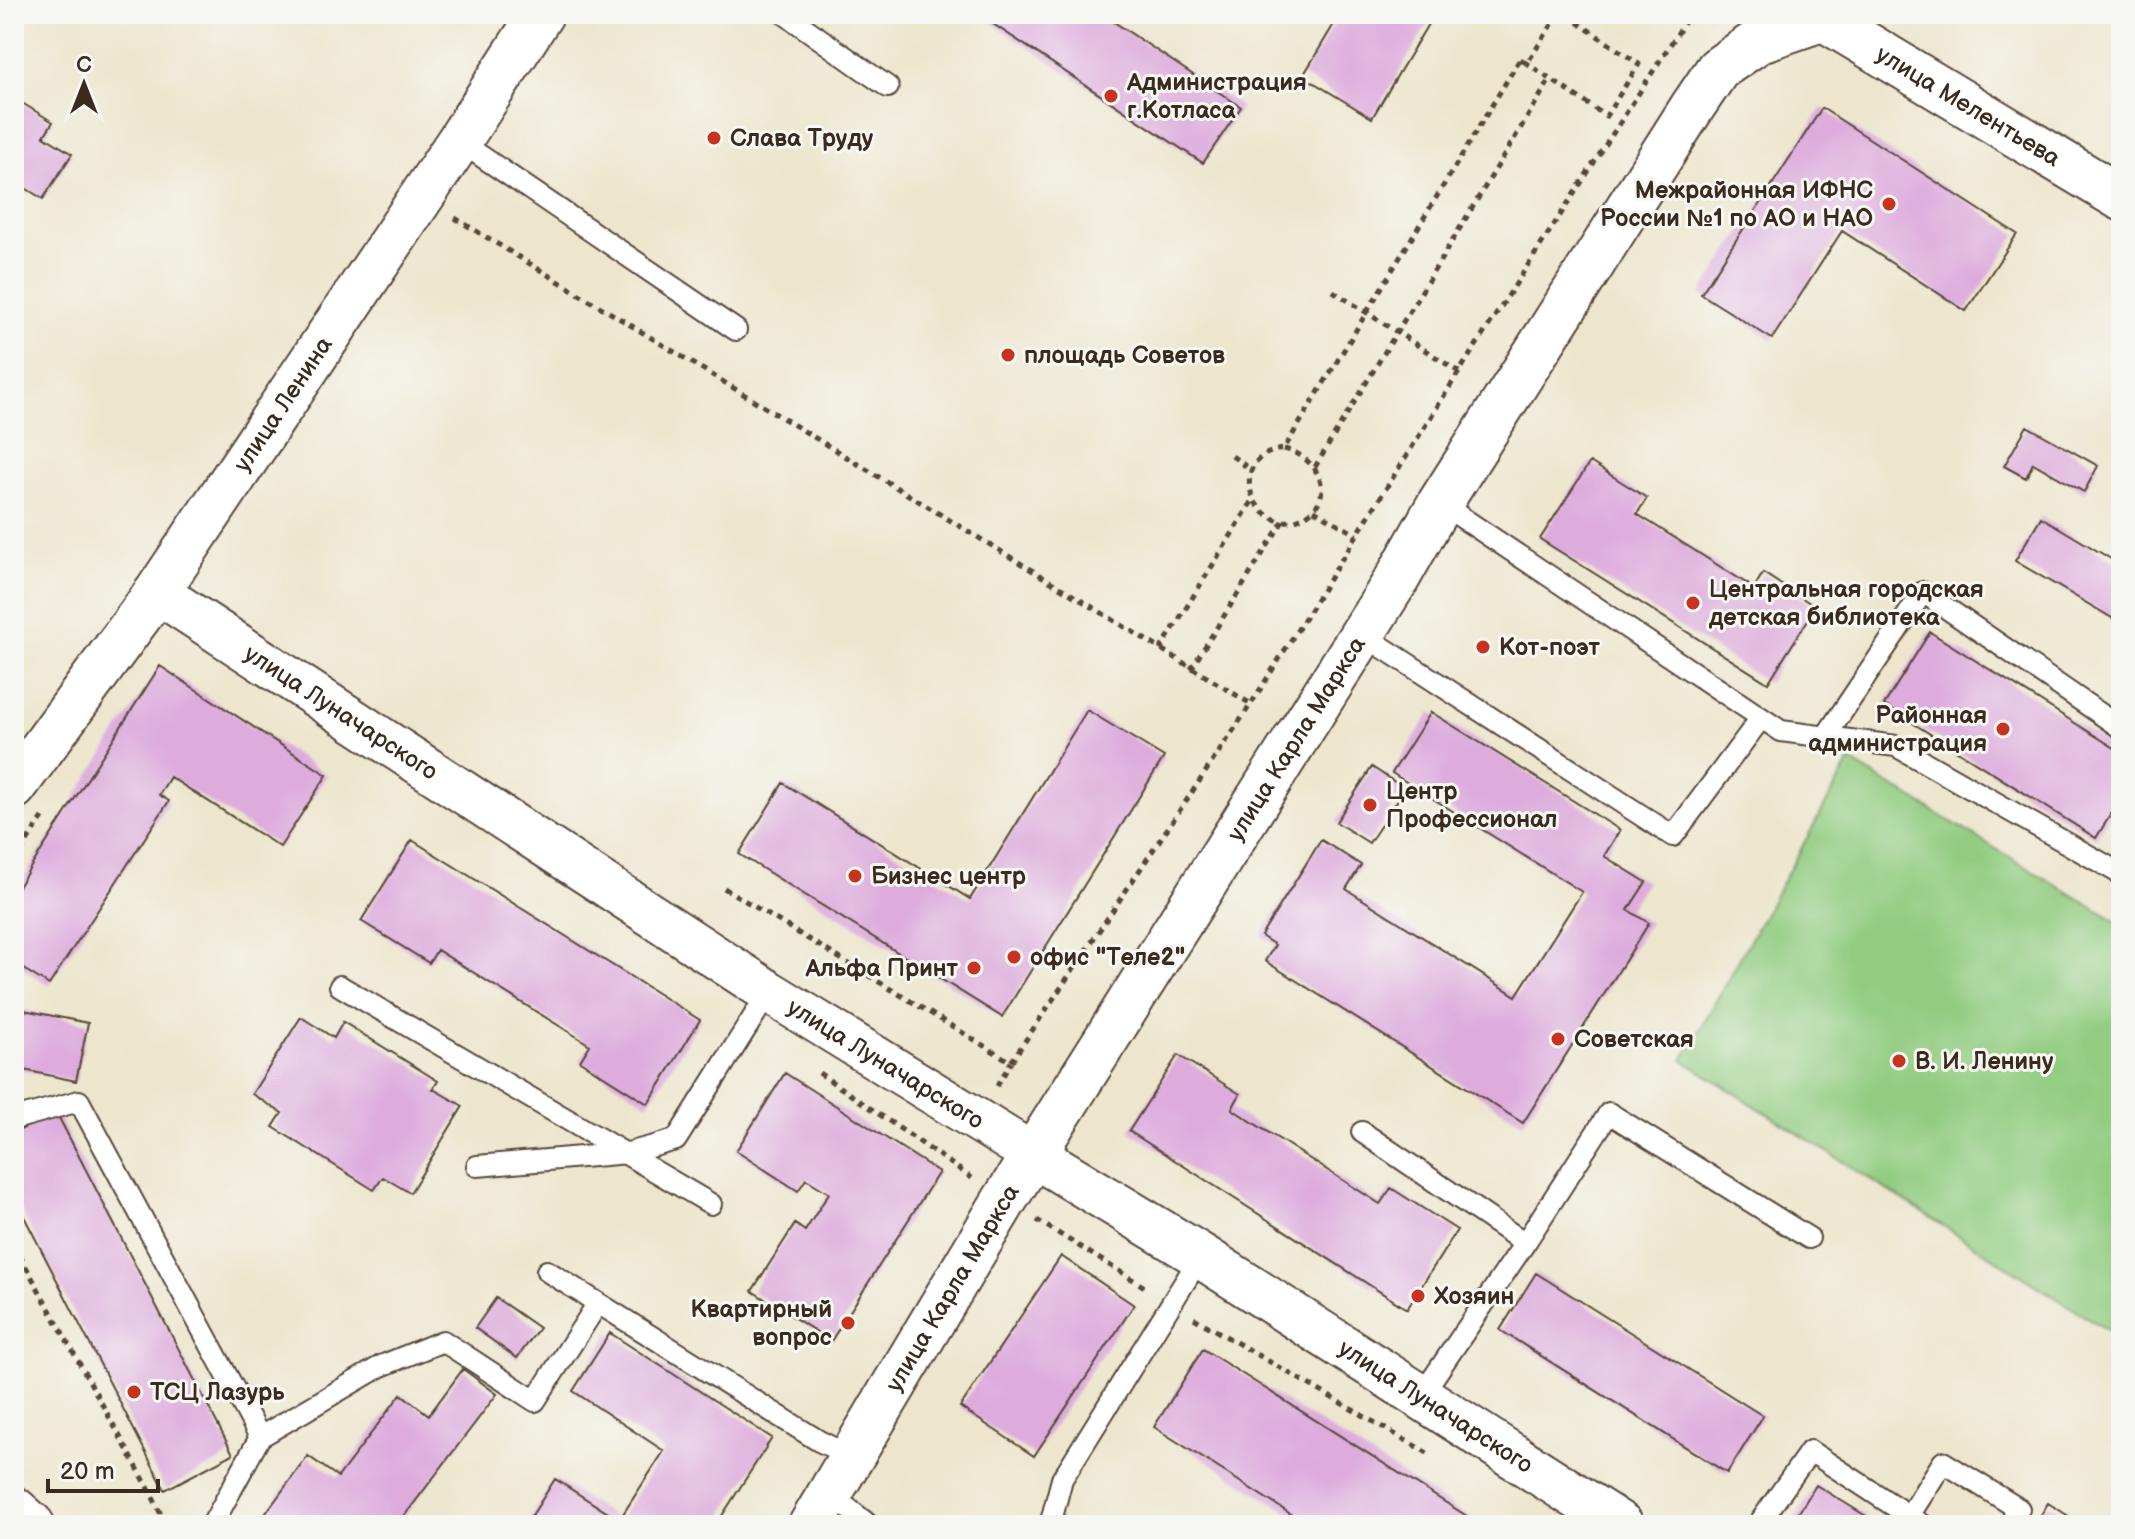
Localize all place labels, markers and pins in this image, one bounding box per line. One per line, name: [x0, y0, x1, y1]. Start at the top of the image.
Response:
place label: Администрация г.Котласа: [1126, 68, 1307, 125]
marker: Администрация г.Котласа: [1102, 87, 1120, 105]
place label: Слава Труду: [730, 124, 874, 153]
marker: Слава Труду: [705, 129, 723, 147]
place label: Межрайонная ИФНС России №1 по АО и НАО: [1600, 176, 1873, 233]
marker: Межрайонная ИФНС России №1 по АО и НАО: [1880, 195, 1898, 213]
place label: площадь Советов: [1024, 341, 1225, 370]
marker: площадь Советов: [999, 346, 1017, 364]
place label: Центральная городская детская библиотека: [1708, 575, 1984, 632]
marker: Центральная городская детская библиотека: [1684, 594, 1702, 612]
place label: Кот-поэт: [1499, 633, 1600, 662]
marker: Кот-поэт: [1474, 638, 1492, 656]
place label: Районная администрация: [1808, 701, 1987, 758]
marker: Районная администрация: [1994, 720, 2012, 738]
place label: Центр Профессионал: [1386, 777, 1557, 834]
marker: Центр Профессионал: [1361, 796, 1379, 814]
place label: Бизнес центр: [871, 862, 1026, 891]
marker: Бизнес центр: [846, 867, 864, 885]
place label: офис "Теле2": [1030, 943, 1185, 972]
marker: офис "Теле2": [1005, 948, 1023, 966]
place label: Альфа Принт: [804, 954, 959, 983]
marker: Альфа Принт: [965, 959, 983, 977]
place label: Советская: [1574, 1025, 1694, 1054]
marker: Советская: [1549, 1030, 1567, 1048]
place label: В. И. Ленину: [1915, 1047, 2054, 1076]
marker: В. И. Ленину: [1890, 1052, 1908, 1070]
place label: Хозяин: [1433, 1282, 1514, 1311]
marker: Хозяин: [1409, 1287, 1427, 1305]
place label: Квартирный вопрос: [690, 1295, 832, 1352]
marker: Квартирный вопрос: [839, 1314, 857, 1332]
place label: ТСЦ Лазурь: [150, 1378, 285, 1407]
marker: ТСЦ Лазурь: [125, 1383, 143, 1401]

